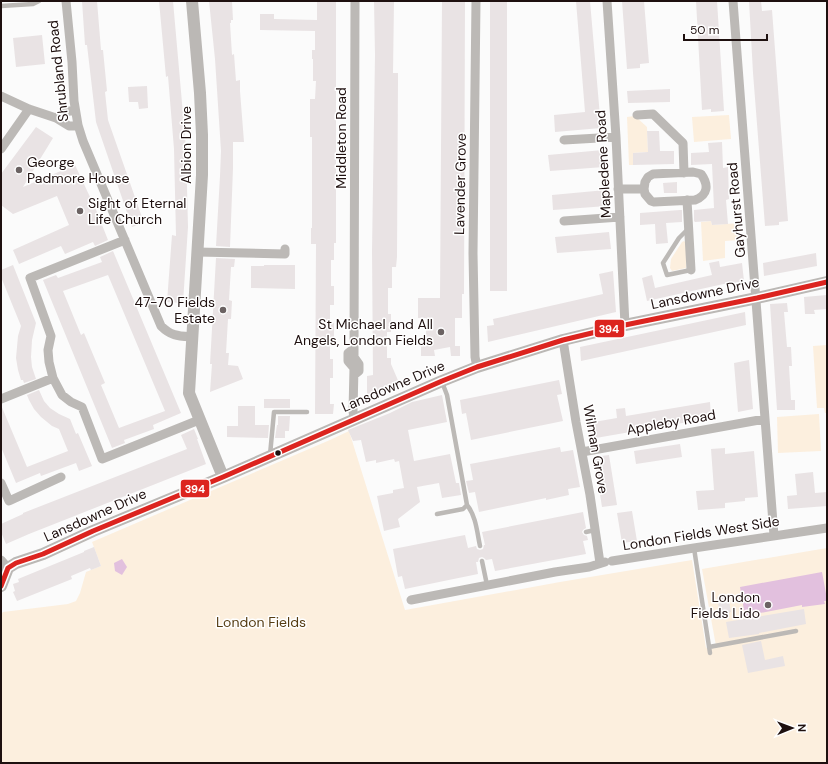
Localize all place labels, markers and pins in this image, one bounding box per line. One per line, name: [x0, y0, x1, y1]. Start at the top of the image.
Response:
place label: George Padmore House: [27, 153, 129, 187]
marker: George Padmore House: [14, 165, 24, 175]
place label: Sight of Eternal Life Church: [88, 194, 186, 228]
marker: Sight of Eternal Life Church: [75, 206, 85, 216]
place label: 47-70 Fields Estate: [134, 293, 215, 327]
marker: 47-70 Fields Estate: [218, 305, 228, 315]
place label: St Michael and All Angels, London Fields: [294, 315, 433, 349]
marker: St Michael and All Angels, London Fields: [436, 327, 446, 337]
unlabelled marker: [273, 448, 283, 458]
place label: London Fields Lido: [691, 588, 760, 622]
marker: London Fields Lido: [763, 600, 773, 610]

